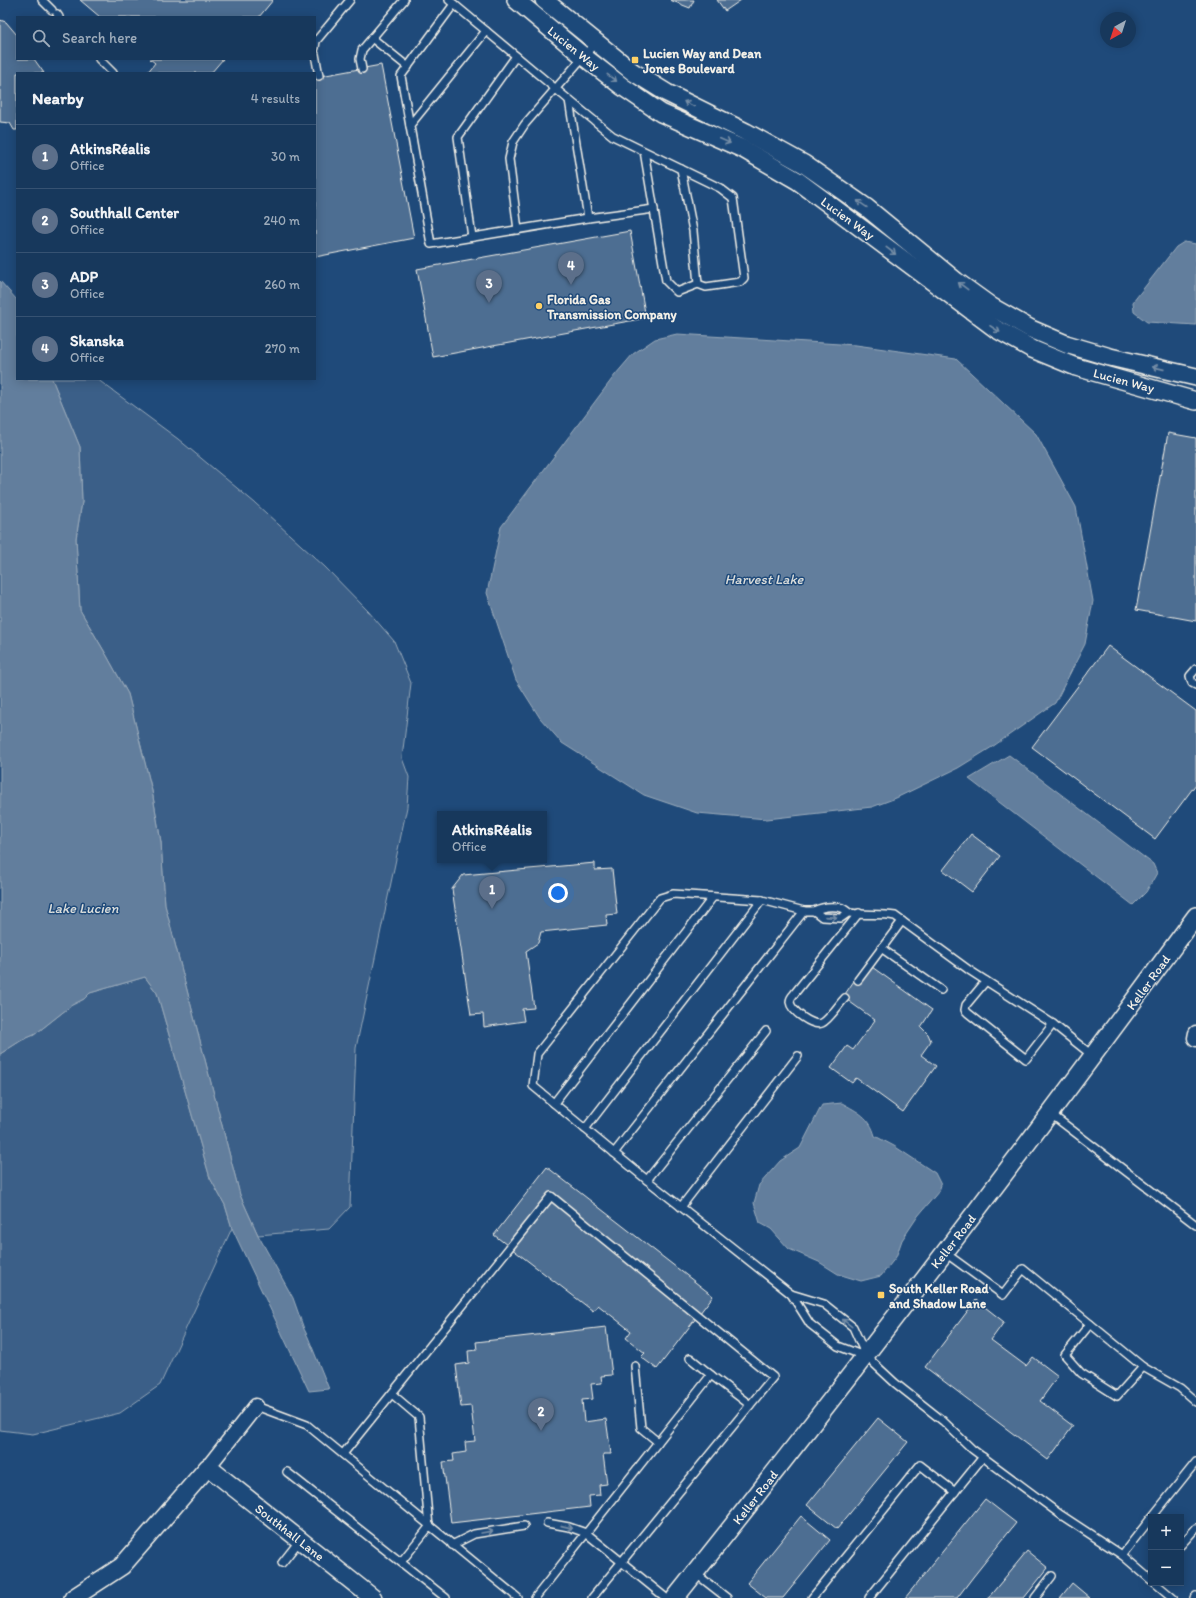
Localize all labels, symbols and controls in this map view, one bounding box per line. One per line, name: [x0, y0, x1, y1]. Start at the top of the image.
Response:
north arrow: [1100, 12, 1136, 48]
search box: [16, 16, 316, 60]
street label: Lucien Way: [545, 23, 603, 74]
icon: search: [30, 27, 52, 49]
text: Search here: [62, 29, 137, 47]
place label: Lucien Way and Dean Jones Boulevard: [642, 46, 762, 76]
marker: Lucien Way and Dean Jones Boulevard: [630, 55, 640, 65]
one-way arrow: [606, 74, 617, 82]
text: Nearby: [32, 88, 84, 108]
text: 4 results: [251, 91, 300, 106]
one-way arrow: [683, 100, 695, 107]
one-way arrow: [718, 138, 730, 145]
text: AtkinsRéalis: [70, 140, 150, 158]
text: 1: [42, 149, 48, 164]
text: 30 m: [271, 149, 300, 164]
text: Office: [70, 158, 105, 173]
street label: Lucien Way: [818, 194, 878, 243]
one-way arrow: [856, 200, 867, 208]
text: Southhall Center: [70, 204, 179, 222]
text: 2: [42, 213, 48, 228]
text: 240 m: [263, 213, 300, 228]
text: Office: [70, 222, 105, 237]
one-way arrow: [886, 246, 897, 255]
pin: 4: [558, 252, 584, 285]
text: ADP: [70, 268, 98, 286]
pin: 3: [476, 270, 502, 303]
text: 3: [41, 277, 49, 292]
text: 260 m: [264, 277, 300, 292]
one-way arrow: [958, 281, 969, 290]
text: Office: [70, 286, 105, 301]
place label: Florida Gas Transmission Company: [546, 292, 678, 323]
marker: Florida Gas Transmission Company: [534, 301, 544, 311]
one-way arrow: [989, 325, 1001, 333]
text: Skanska: [70, 332, 124, 350]
text: 4: [41, 341, 49, 356]
text: 270 m: [265, 341, 300, 356]
text: Office: [70, 350, 105, 365]
one-way arrow: [1152, 364, 1165, 371]
street label: Lucien Way: [1092, 365, 1156, 396]
water label: Harvest Lake: [725, 571, 805, 588]
popup: [437, 811, 547, 863]
text: AtkinsRéalis: [452, 821, 532, 839]
text: Office: [452, 839, 486, 854]
pin: 1: [479, 876, 505, 909]
your location: [548, 883, 568, 903]
water label: Lake Lucien: [48, 900, 119, 917]
one-way arrow: [824, 914, 837, 921]
street label: Keller Road: [1123, 952, 1173, 1013]
street label: Keller Road: [928, 1211, 979, 1271]
place label: South Keller Road and Shadow Lane: [889, 1281, 990, 1311]
marker: South Keller Road and Shadow Lane: [876, 1290, 886, 1300]
one-way arrow: [842, 1319, 853, 1327]
pin: 2: [528, 1398, 554, 1431]
street label: Keller Road: [730, 1467, 781, 1527]
street label: Southhall Lane: [252, 1501, 327, 1564]
map controls: [1148, 1514, 1184, 1586]
button: +: [1148, 1514, 1184, 1550]
one-way arrow: [560, 1523, 573, 1531]
one-way arrow: [480, 1528, 493, 1536]
button: −: [1148, 1550, 1184, 1586]

